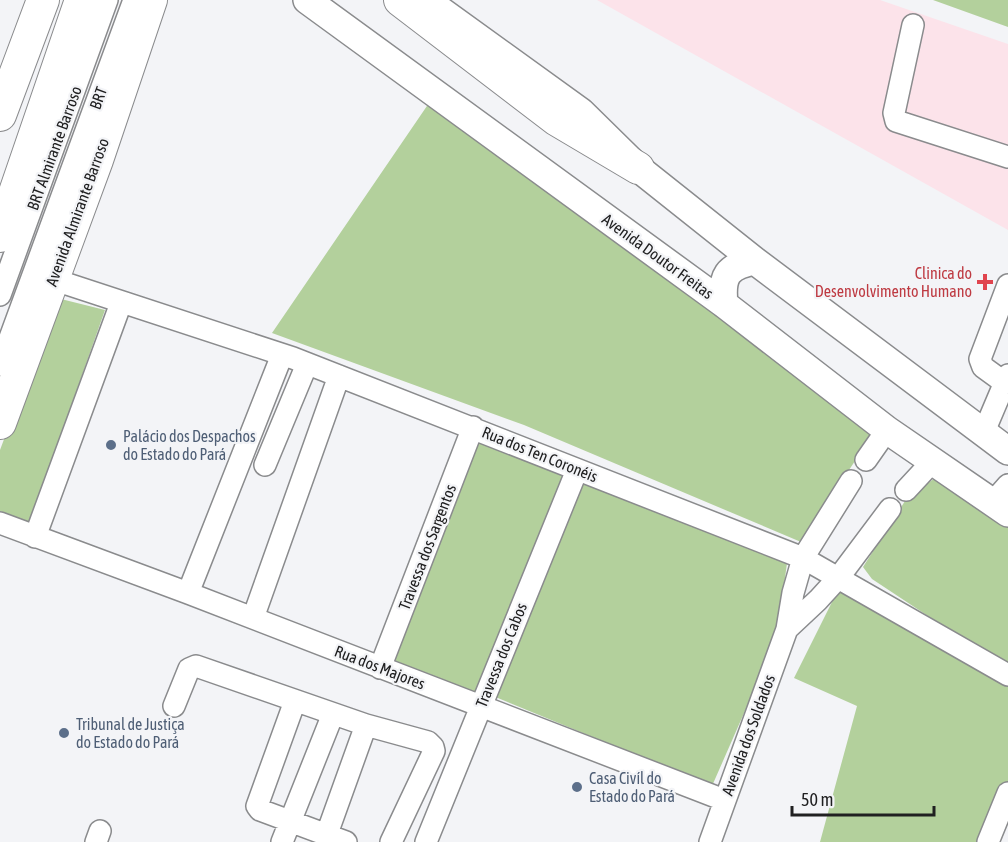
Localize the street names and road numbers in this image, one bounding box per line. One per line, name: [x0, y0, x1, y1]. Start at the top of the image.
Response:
street label: BRT Almirante Barroso: [23, 83, 85, 213]
street label: BRT: [86, 84, 110, 112]
street label: Avenida Almirante Barroso: [42, 136, 112, 288]
street label: Avenida Doutor Freitas: [599, 210, 717, 303]
street label: Rua dos Ten Coronéis: [480, 423, 601, 485]
street label: Travessa dos Sargentos: [395, 481, 460, 613]
street label: Travessa dos Cabos: [472, 600, 530, 710]
street label: Rua dos Majores: [332, 642, 428, 694]
street label: Avenida dos Soldados: [718, 672, 778, 798]

